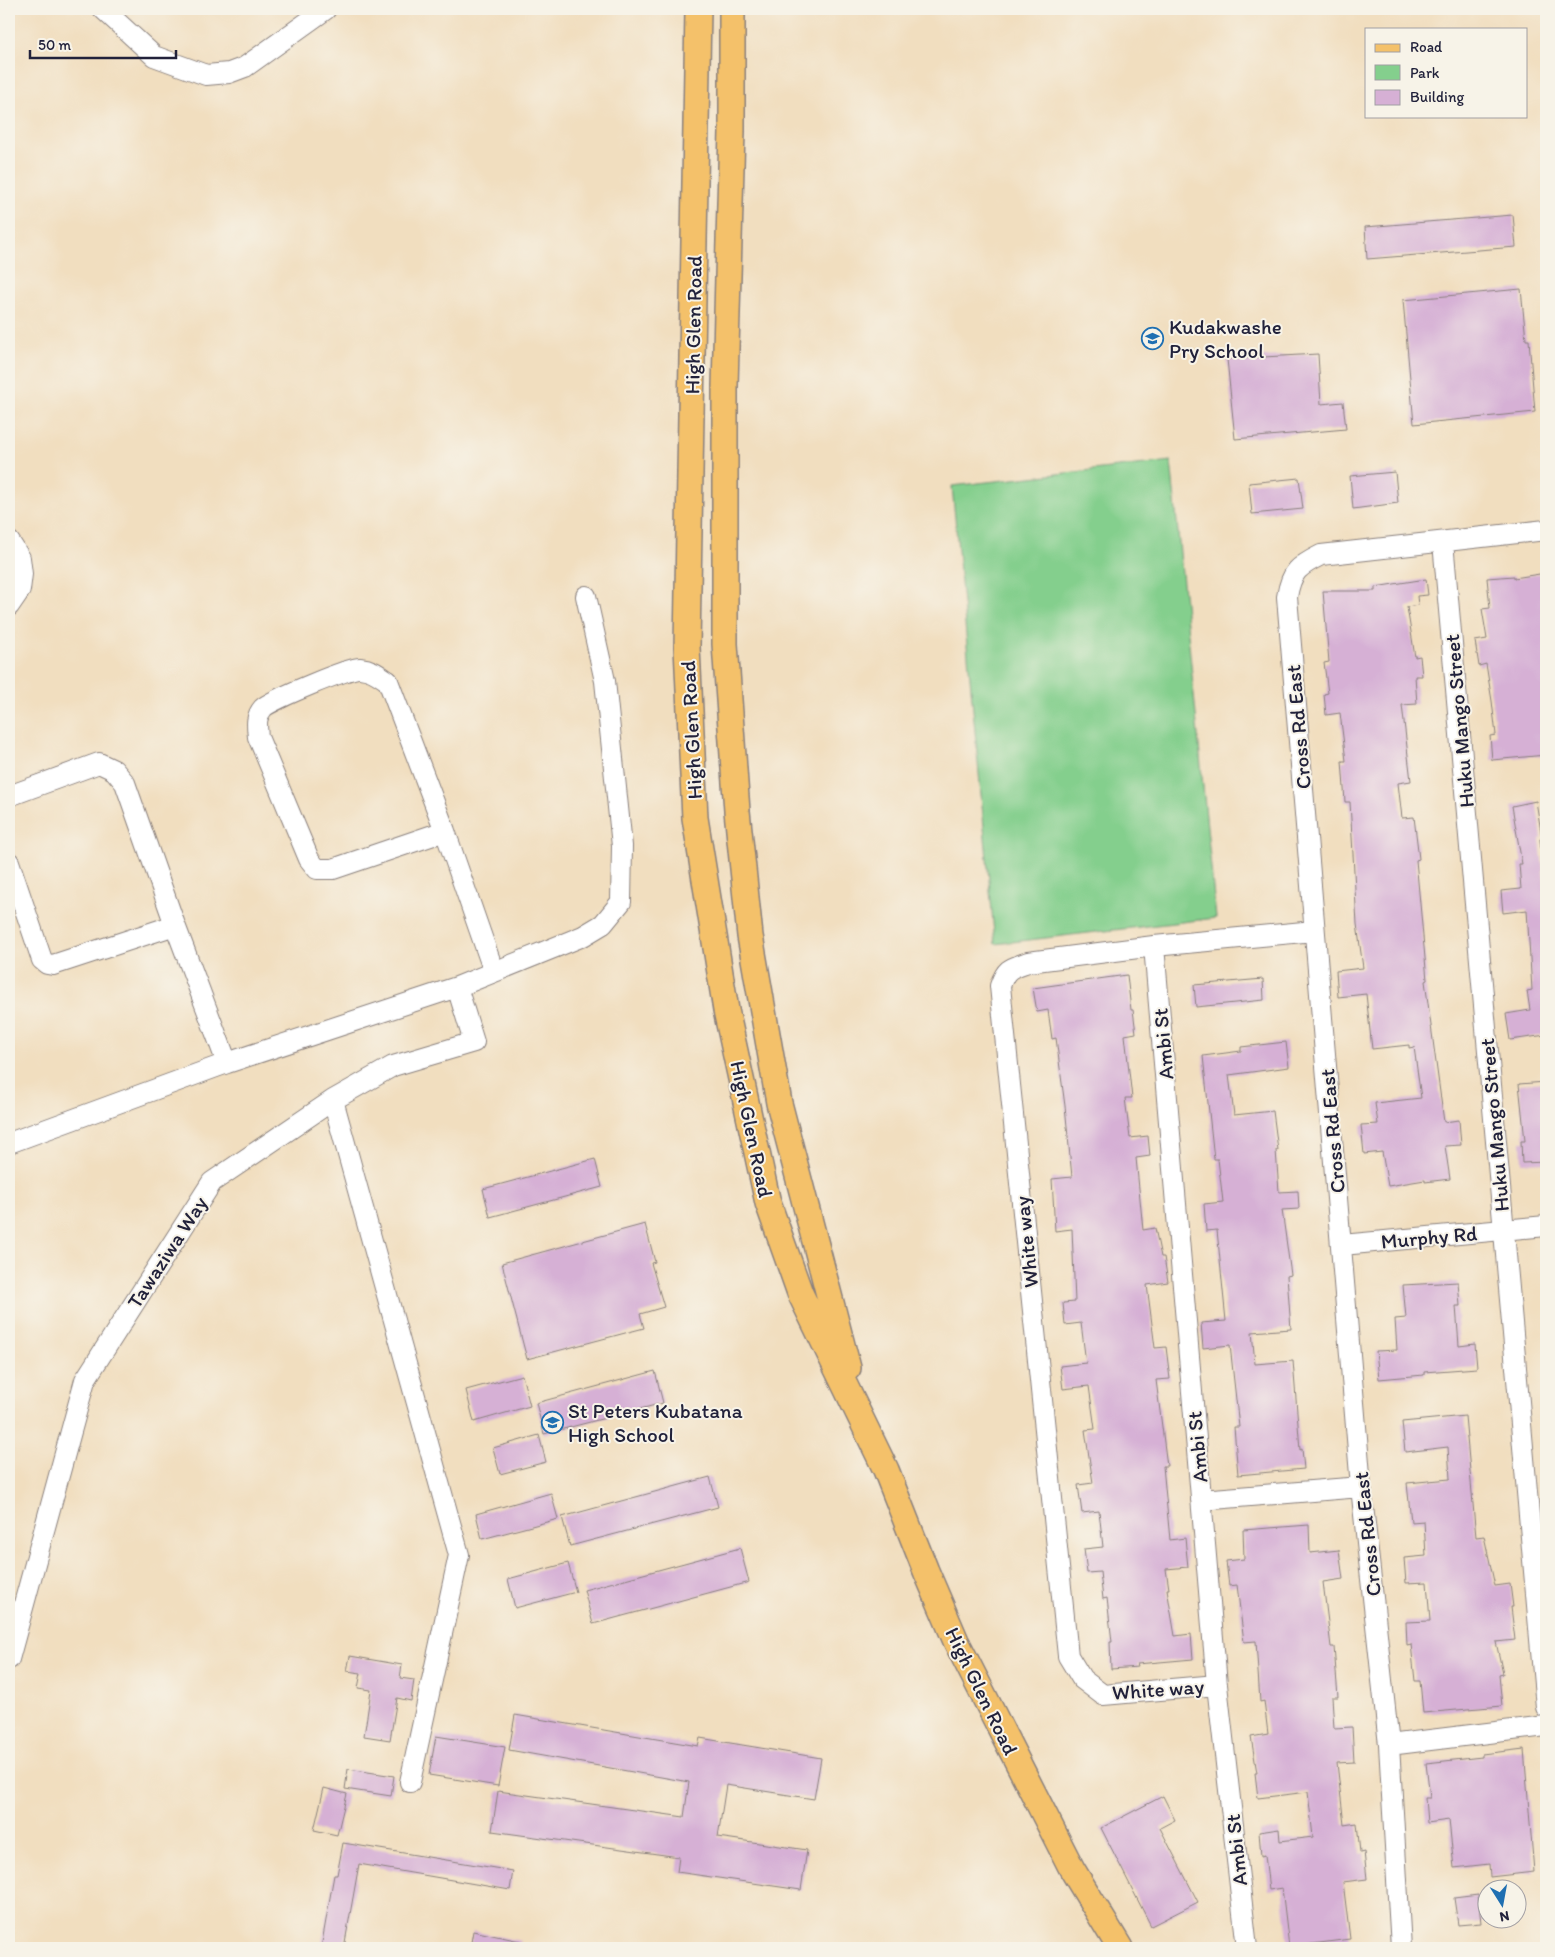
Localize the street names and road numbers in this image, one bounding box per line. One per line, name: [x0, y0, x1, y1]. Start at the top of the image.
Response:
street label: High Glen Road: [679, 255, 707, 395]
street label: Huku Mango Street: [1439, 633, 1479, 809]
street label: High Glen Road: [675, 660, 707, 800]
street label: Cross Rd East: [1280, 664, 1316, 790]
street label: Ambi St: [1147, 1007, 1179, 1081]
street label: Huku Mango Street: [1474, 1037, 1514, 1213]
street label: High Glen Road: [725, 1058, 779, 1200]
street label: Cross Rd East: [1314, 1068, 1350, 1194]
street label: Tawaziwa Way: [122, 1191, 212, 1313]
street label: White way: [1009, 1195, 1043, 1289]
street label: Murphy Rd: [1380, 1220, 1478, 1254]
street label: Ambi St: [1181, 1410, 1213, 1484]
street label: Cross Rd East: [1348, 1470, 1386, 1597]
street label: High Glen Road: [940, 1623, 1024, 1759]
street label: White way: [1111, 1673, 1205, 1705]
street label: Ambi St: [1220, 1813, 1252, 1887]

